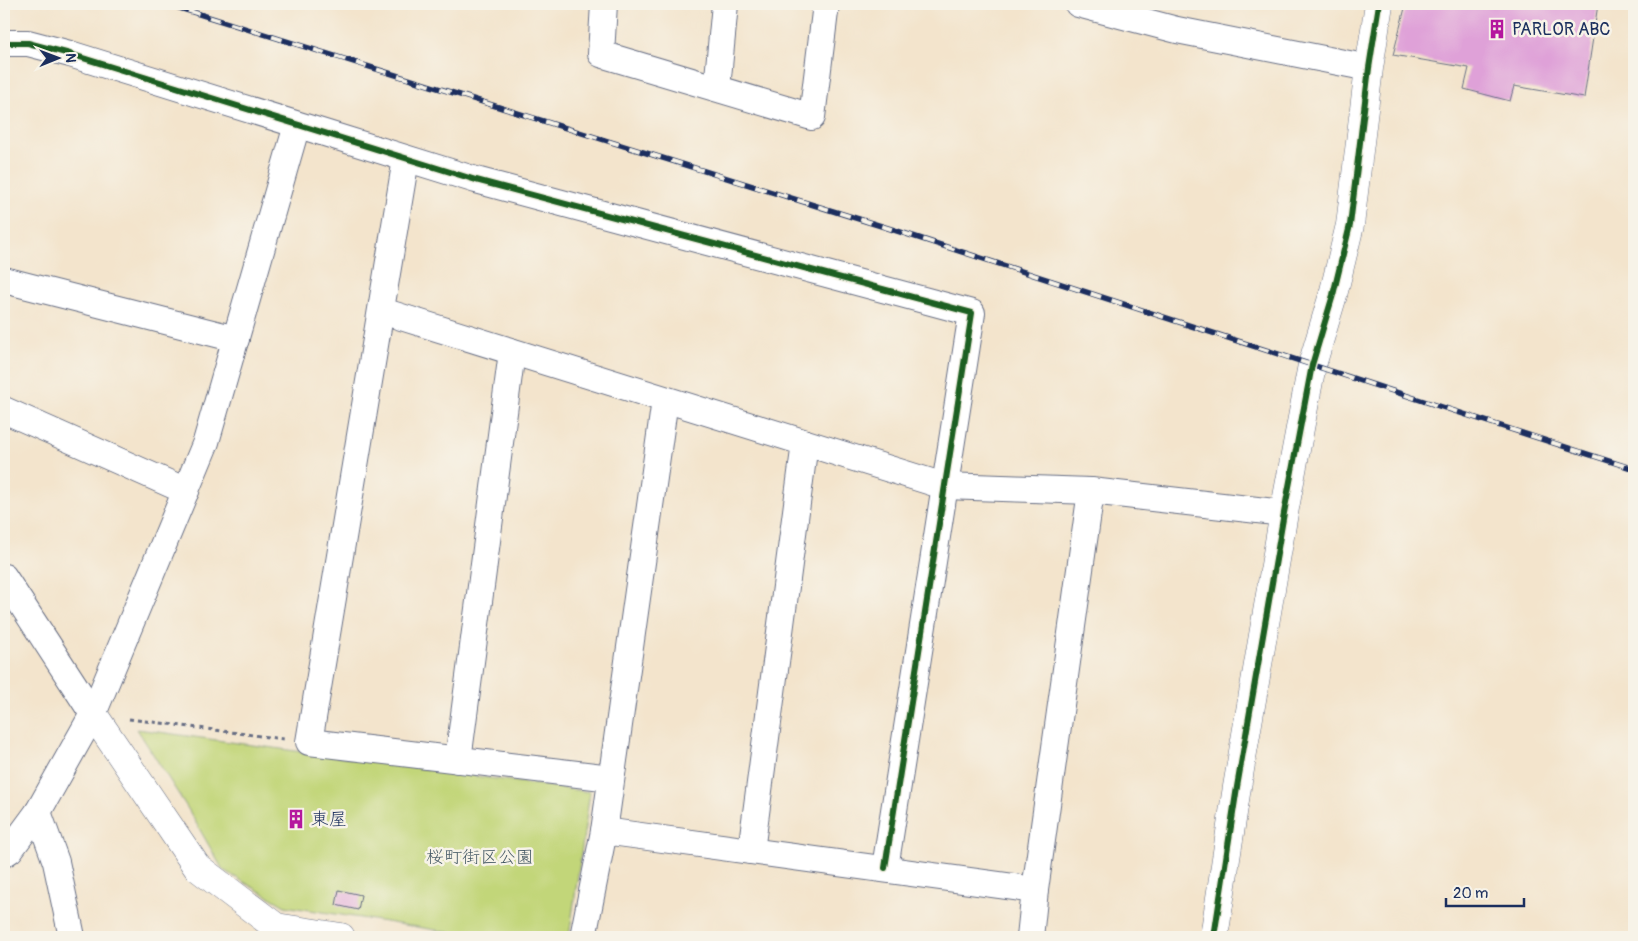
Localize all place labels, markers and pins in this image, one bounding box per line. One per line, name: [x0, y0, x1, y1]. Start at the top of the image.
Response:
building icon: PARLOR ABC: [1486, 18, 1508, 40]
place label: PARLOR ABC: [1512, 18, 1610, 41]
building icon: 東屋: [285, 808, 307, 830]
place label: 東屋: [311, 808, 347, 831]

